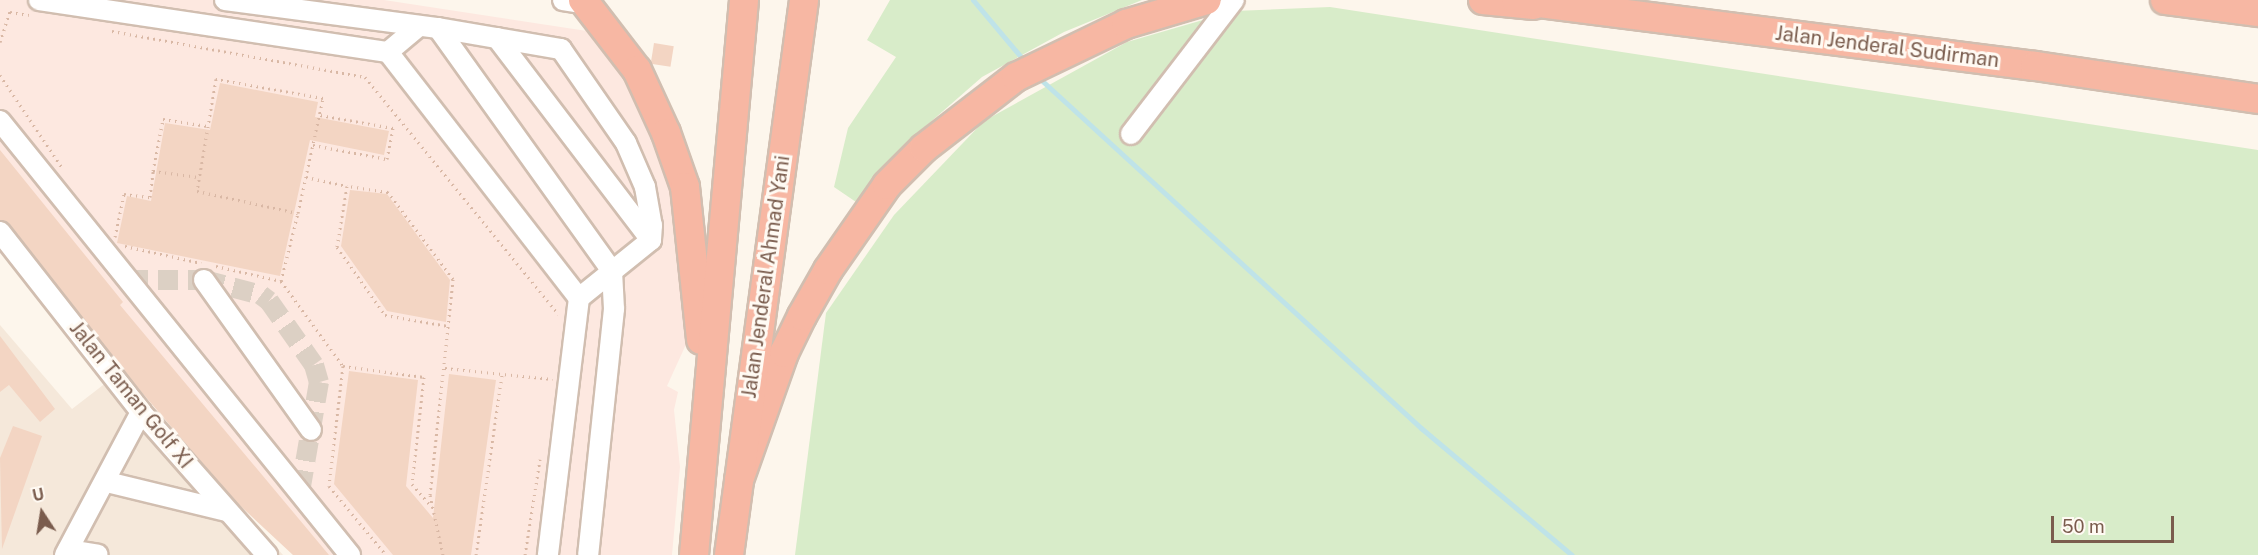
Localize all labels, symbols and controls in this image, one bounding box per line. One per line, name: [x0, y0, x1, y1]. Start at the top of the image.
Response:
street label: Jalan Jenderal Sudirman: [1774, 21, 2000, 73]
street label: Jalan Jenderal Ahmad Yani: [737, 154, 795, 400]
street label: Jalan Taman Golf XI: [64, 317, 198, 473]
north arrow: [12, 483, 72, 543]
text: U: [31, 484, 46, 505]
scale bar: [2054, 504, 2177, 542]
text: 50 m: [2062, 516, 2105, 537]

